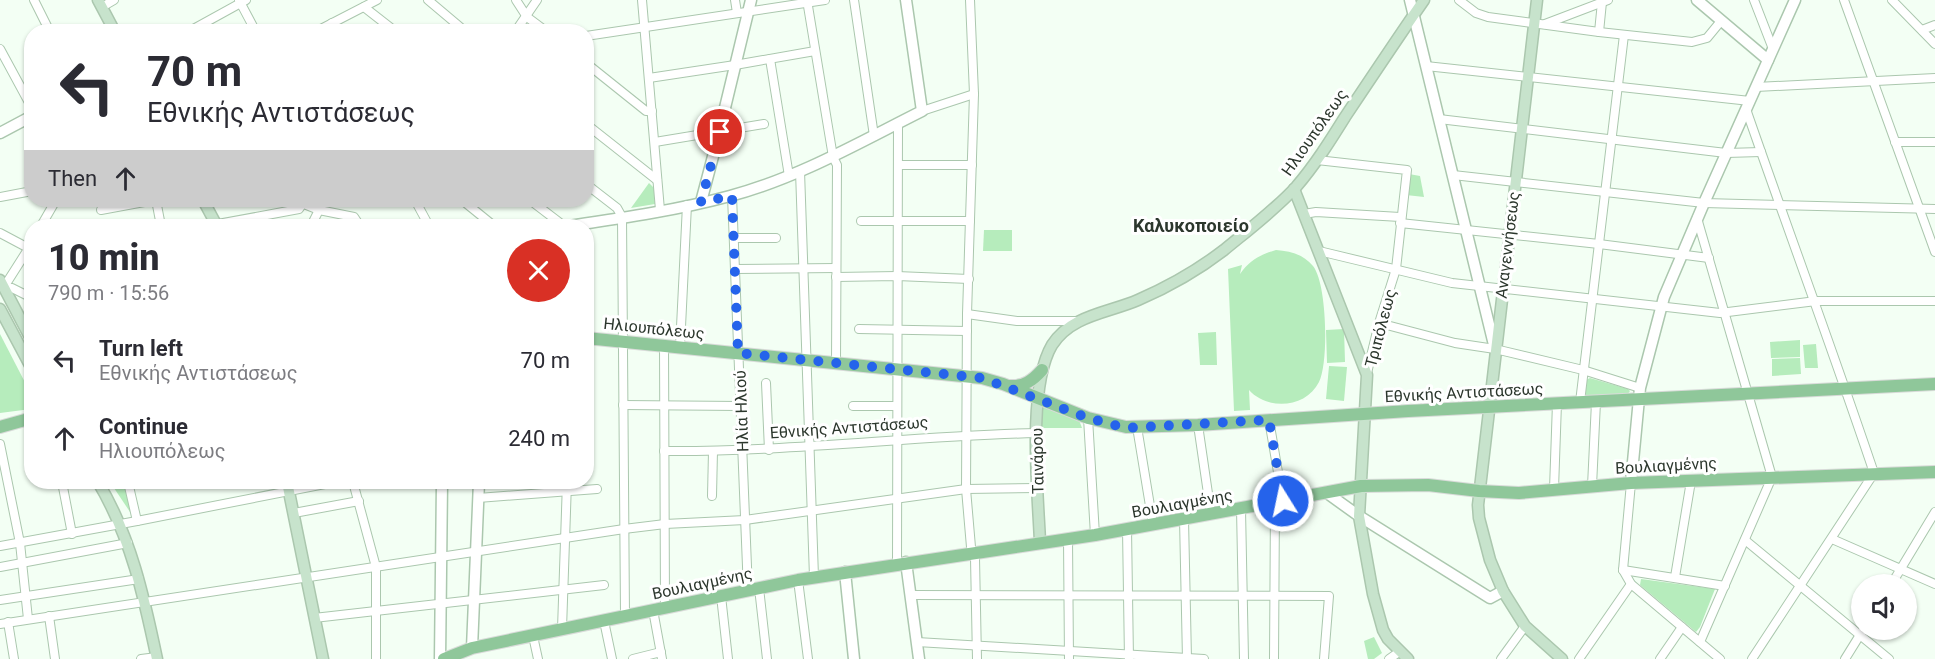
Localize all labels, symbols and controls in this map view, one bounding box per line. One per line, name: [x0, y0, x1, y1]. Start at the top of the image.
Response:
text: 70 m: [147, 47, 242, 96]
icon: left: [48, 48, 126, 126]
street label: Ηλιουπόλεως: [1278, 85, 1351, 179]
text: Εθνικής Αντιστάσεως: [147, 97, 415, 129]
pin: [694, 106, 745, 157]
icon: arrive: [703, 115, 736, 148]
icon: ahead: [109, 162, 142, 195]
text: Then: [48, 166, 97, 191]
street label: Αναγεννήσεως: [1492, 191, 1523, 300]
district label: Καλυκοποιείο: [1133, 215, 1249, 236]
text: 10 min: [48, 237, 160, 279]
button: close: [507, 239, 570, 302]
text: 790 m · 15:56: [48, 281, 169, 305]
street label: Τριπόλεως: [1361, 287, 1400, 369]
street label: Ηλιουπόλεως: [603, 314, 705, 343]
text: Turn left: [99, 336, 183, 361]
icon: left: [48, 344, 81, 377]
text: 70 m: [521, 348, 570, 373]
text: Εθνικής Αντιστάσεως: [99, 361, 298, 385]
street label: Ηλία Ηλιού: [731, 370, 752, 452]
street label: Εθνικής Αντιστάσεως: [1384, 379, 1544, 406]
street label: Εθνικής Αντιστάσεως: [769, 412, 929, 443]
text: Continue: [99, 414, 188, 439]
icon: ahead: [48, 422, 81, 455]
text: 240 m: [508, 426, 570, 451]
street label: Ταινάρου: [1027, 428, 1048, 494]
text: Ηλιουπόλεως: [99, 439, 226, 463]
street label: Βουλιαγμένης: [1615, 453, 1717, 478]
position arrow: [1251, 469, 1315, 533]
street label: Βουλιαγμένης: [1130, 485, 1234, 522]
street label: Βουλιαγμένης: [650, 564, 754, 603]
map controls: [1851, 574, 1917, 640]
button: sound: [1851, 574, 1917, 640]

